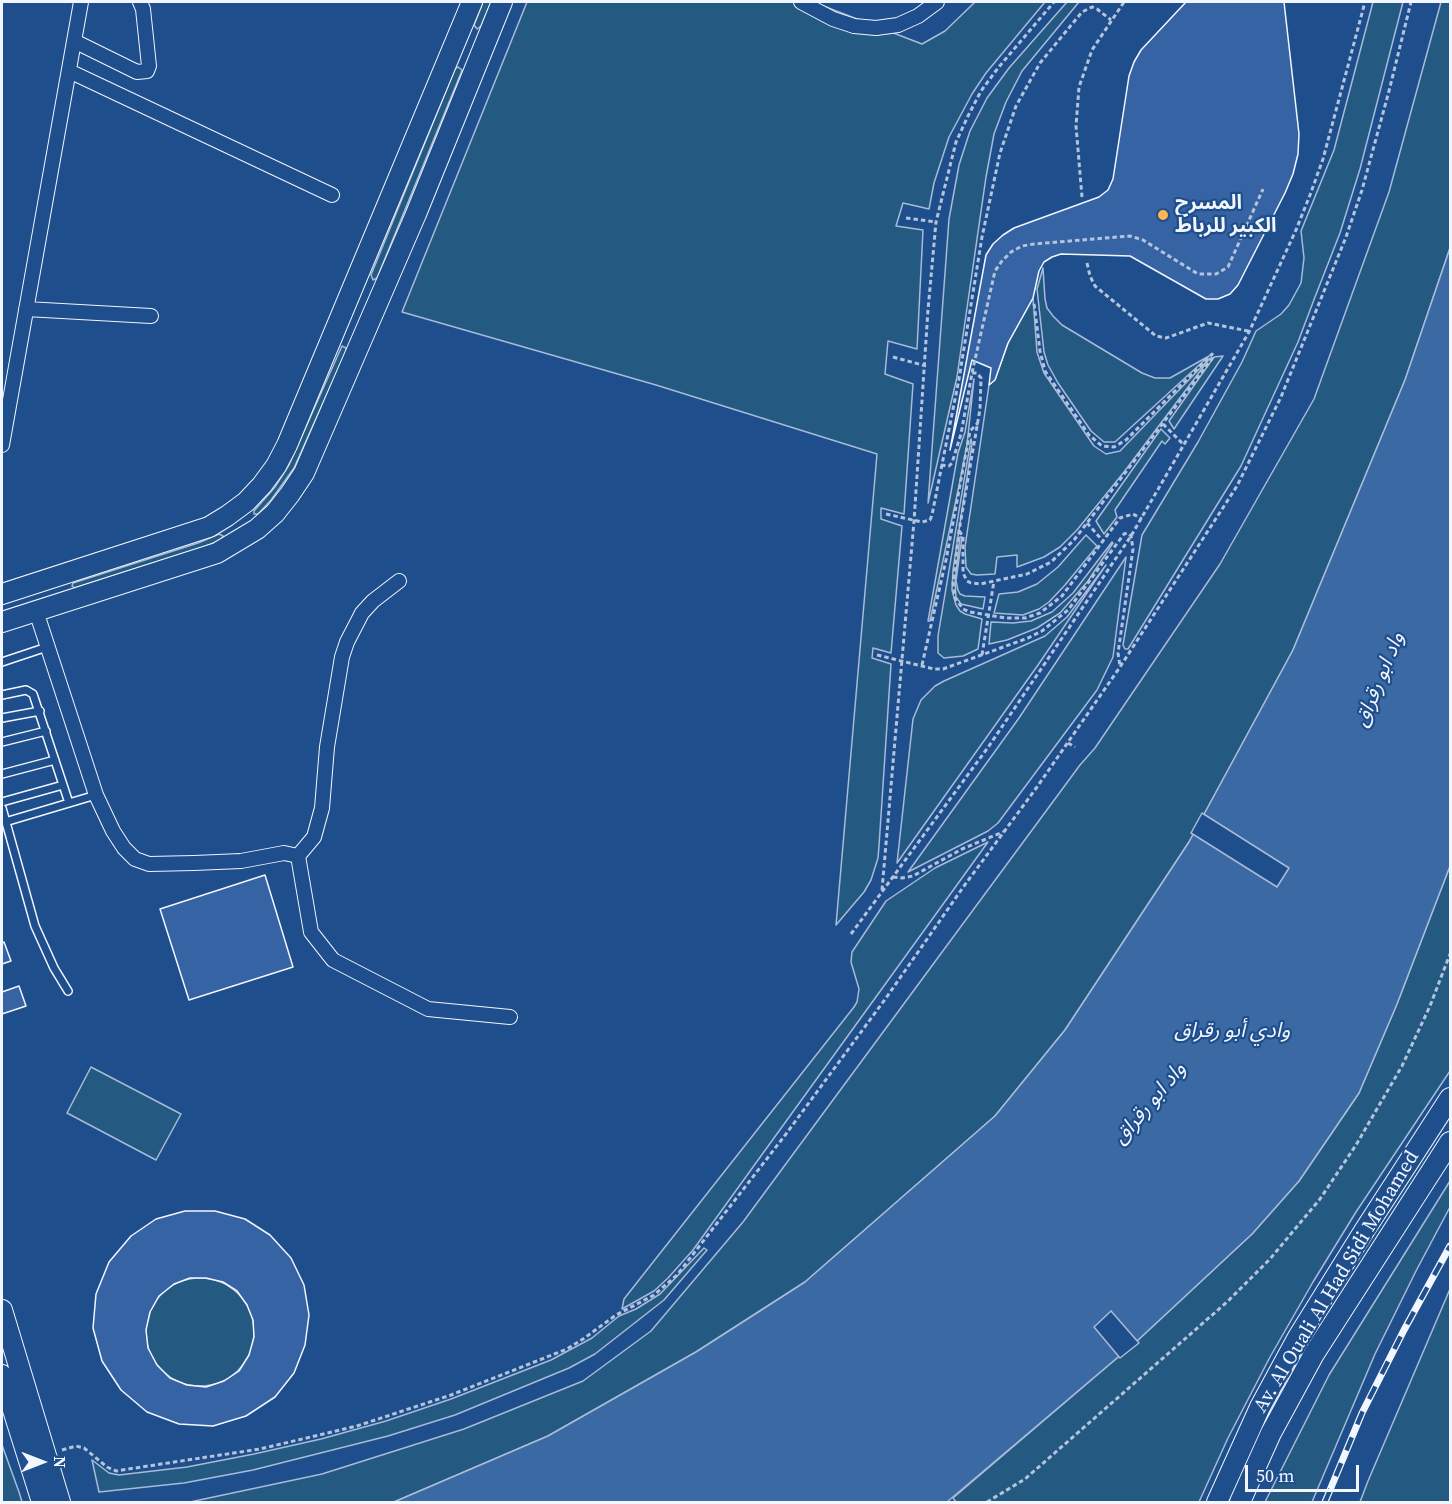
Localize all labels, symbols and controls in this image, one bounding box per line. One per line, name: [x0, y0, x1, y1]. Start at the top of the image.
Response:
place label: المسرح الكبير للرباط: [1175, 192, 1276, 239]
marker: المسرح الكبير للرباط: [1156, 208, 1170, 222]
water label: واد ابو رقراق: [1350, 629, 1410, 731]
water label: وادي أبو رقراق: [1174, 1019, 1290, 1045]
water label: واد ابو رقراق: [1108, 1057, 1192, 1151]
street label: Av. Al Ouali Al Had Sidi Mohamed: [1249, 1147, 1425, 1417]
north arrow: [12, 1432, 72, 1492]
scale bar: [1248, 1453, 1362, 1491]
text: N: [49, 1456, 71, 1468]
text: 50 m: [1256, 1463, 1294, 1488]

